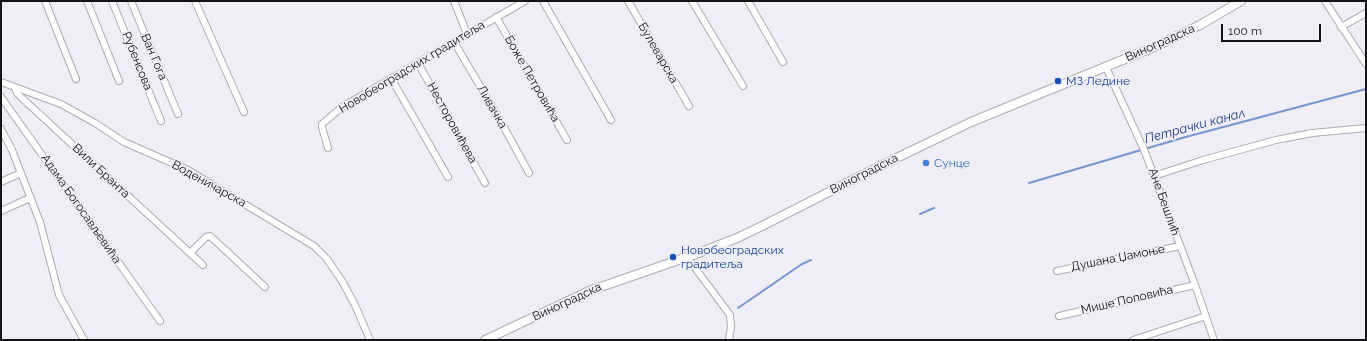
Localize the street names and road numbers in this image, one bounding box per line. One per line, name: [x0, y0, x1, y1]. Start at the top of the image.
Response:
street label: Новобеоградских градитеља: [336, 18, 488, 116]
street label: Булеварска: [635, 20, 681, 86]
street label: Виноградска: [1123, 21, 1197, 65]
street label: Рубенсова: [119, 30, 155, 92]
street label: Ван Гога: [138, 31, 170, 83]
street label: Боже Петровића: [501, 33, 563, 125]
street label: Несторовићева: [424, 80, 480, 166]
street label: Ливачка: [474, 83, 510, 131]
street label: Вили Бранта: [69, 141, 133, 201]
street label: Виноградска: [828, 151, 900, 197]
street label: Адама Богосављевића: [38, 152, 124, 266]
street label: Воденичарска: [169, 158, 249, 210]
street label: Ане Бешлић: [1145, 166, 1183, 238]
street label: Душана Џамоње: [1070, 242, 1166, 274]
street label: Виноградска: [530, 280, 604, 324]
street label: Мише Поповића: [1080, 282, 1174, 318]

